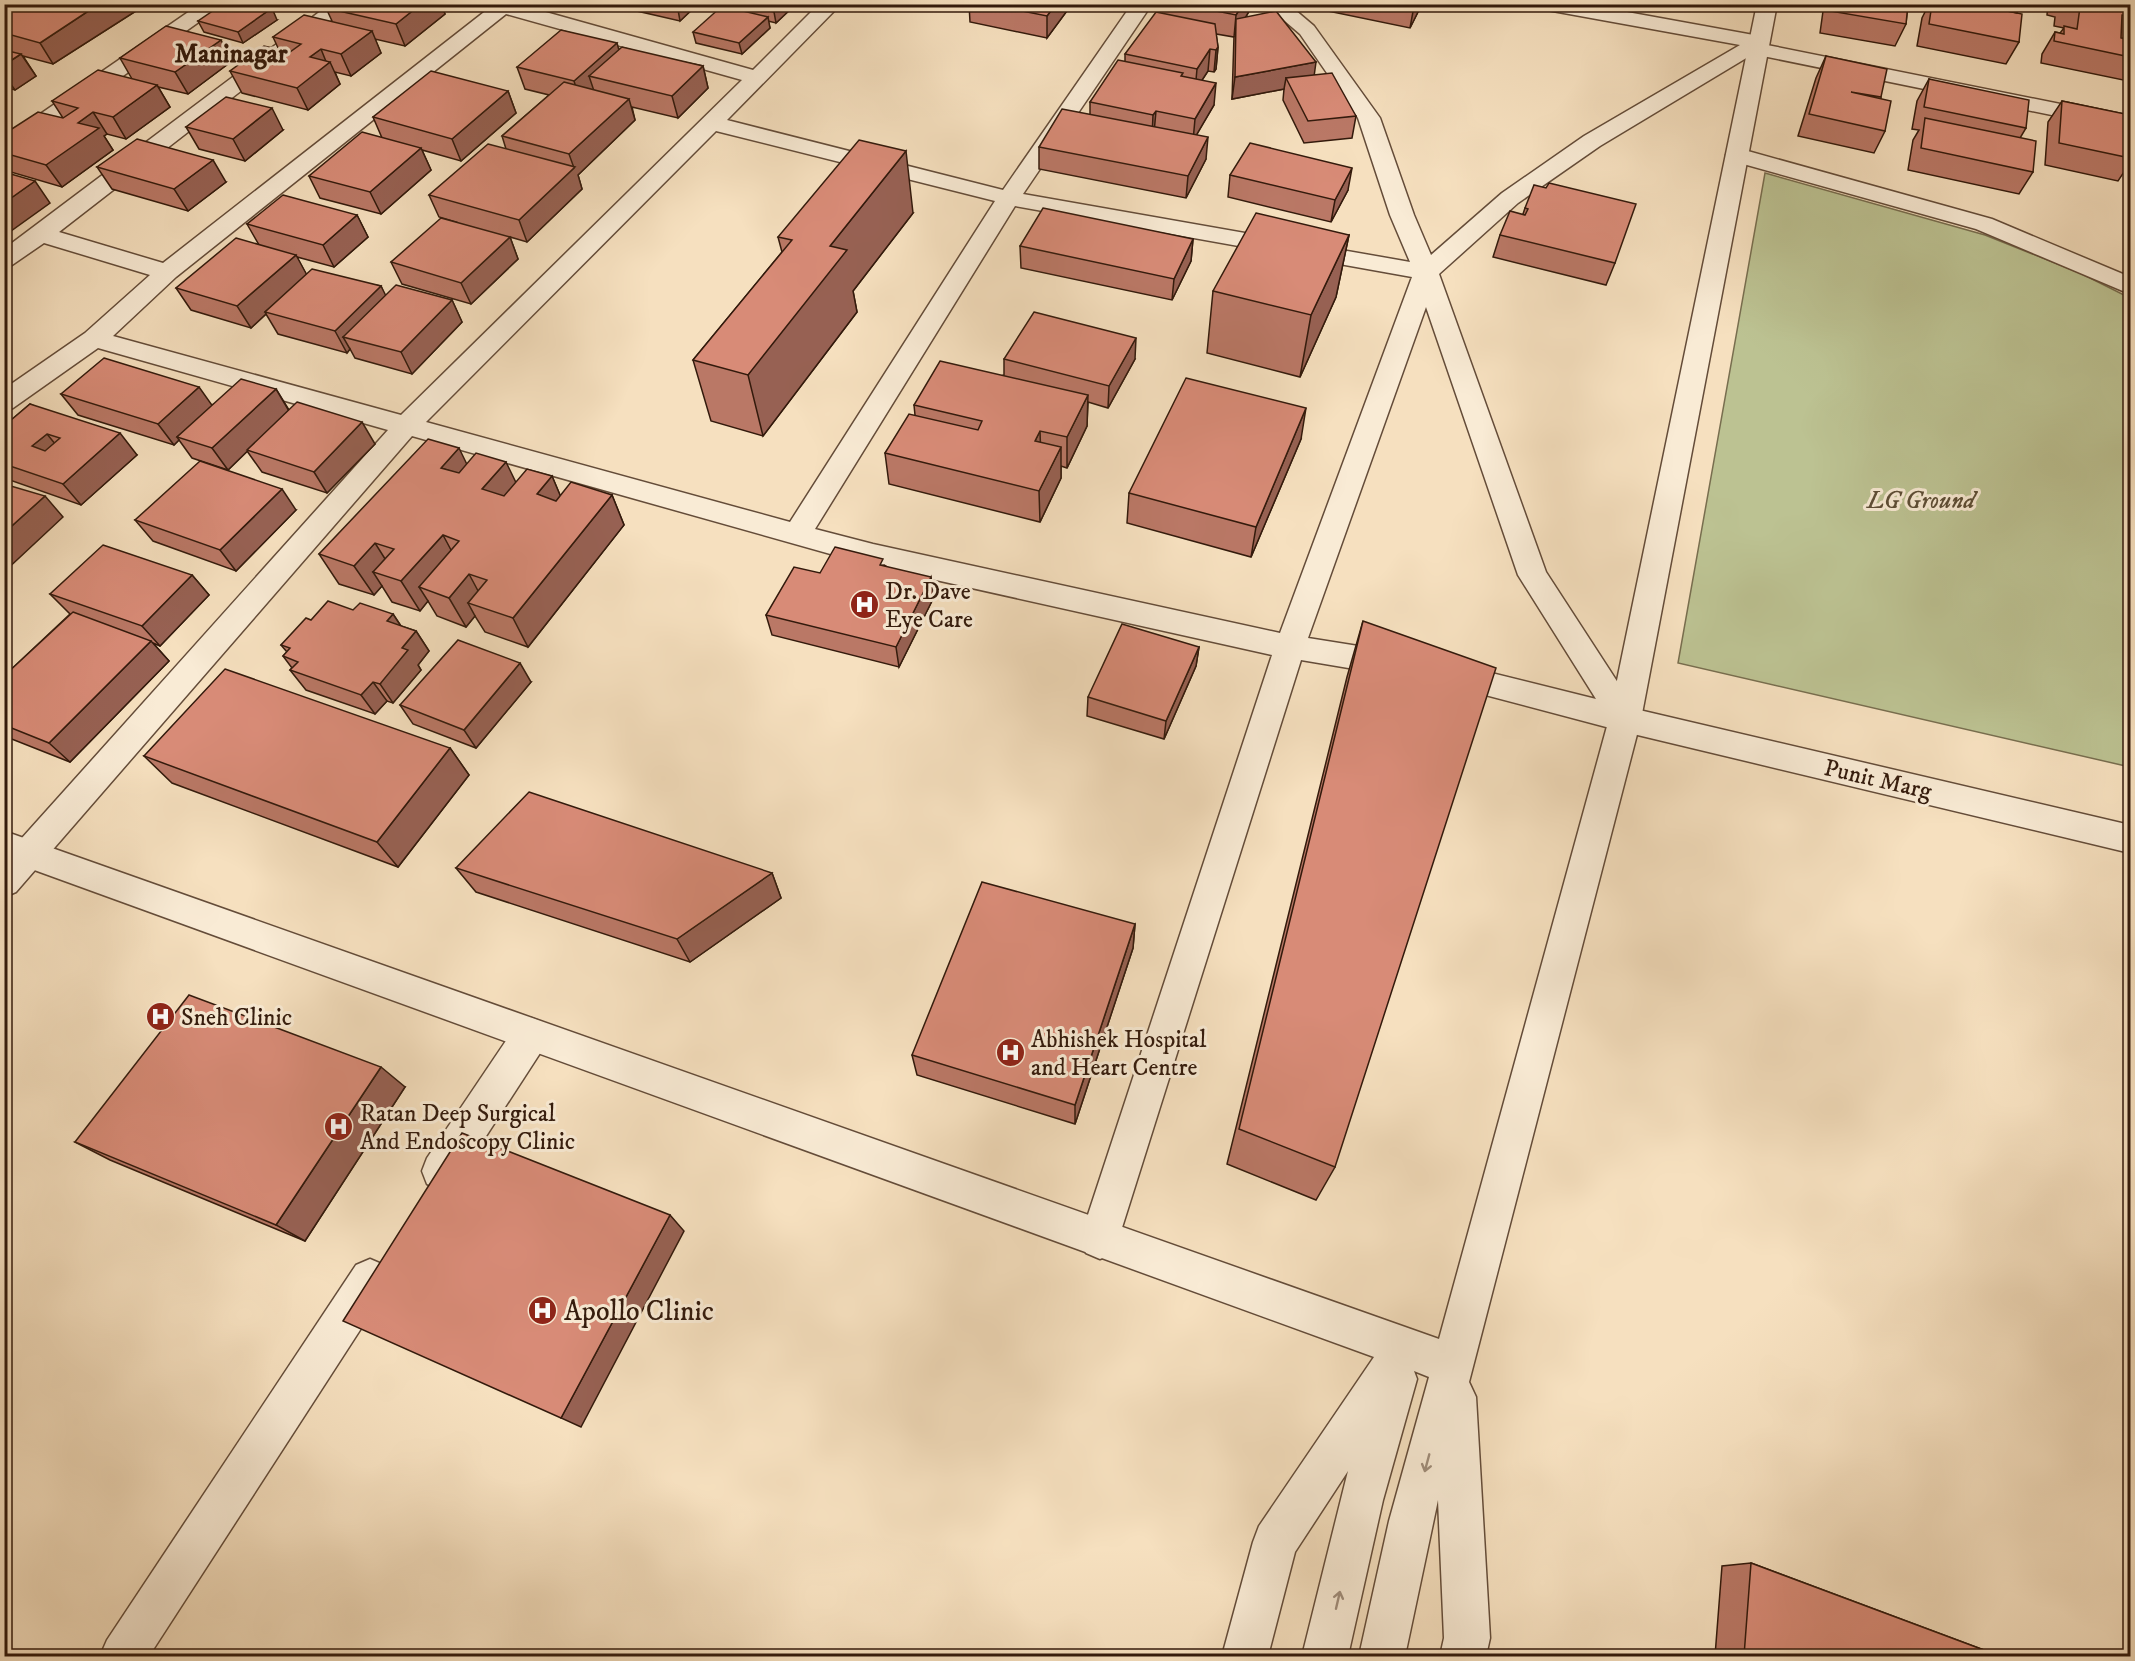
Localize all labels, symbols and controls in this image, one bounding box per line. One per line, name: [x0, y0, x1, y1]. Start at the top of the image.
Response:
district label: Maninagar: [174, 38, 288, 71]
park label: LG Ground: [1865, 486, 1979, 516]
place label: Dr. Dave Eye Care: [885, 577, 973, 635]
hospital icon: Dr. Dave Eye Care: [848, 589, 880, 621]
street label: Punit Marg: [1821, 753, 1935, 807]
hospital icon: Sneh Clinic: [144, 1001, 176, 1033]
place label: Sneh Clinic: [181, 1003, 292, 1033]
place label: Abhishek Hospital and Heart Centre: [1031, 1025, 1207, 1083]
hospital icon: Abhishek Hospital and Heart Centre: [994, 1037, 1026, 1069]
place label: Ratan Deep Surgical And Endoscopy Clinic: [360, 1099, 575, 1157]
hospital icon: Ratan Deep Surgical And Endoscopy Clinic: [323, 1111, 355, 1143]
hospital icon: Apollo Clinic: [527, 1294, 559, 1326]
place label: Apollo Clinic: [564, 1294, 714, 1329]
one-way arrow: [1421, 1453, 1432, 1472]
one-way arrow: [1333, 1590, 1345, 1609]

